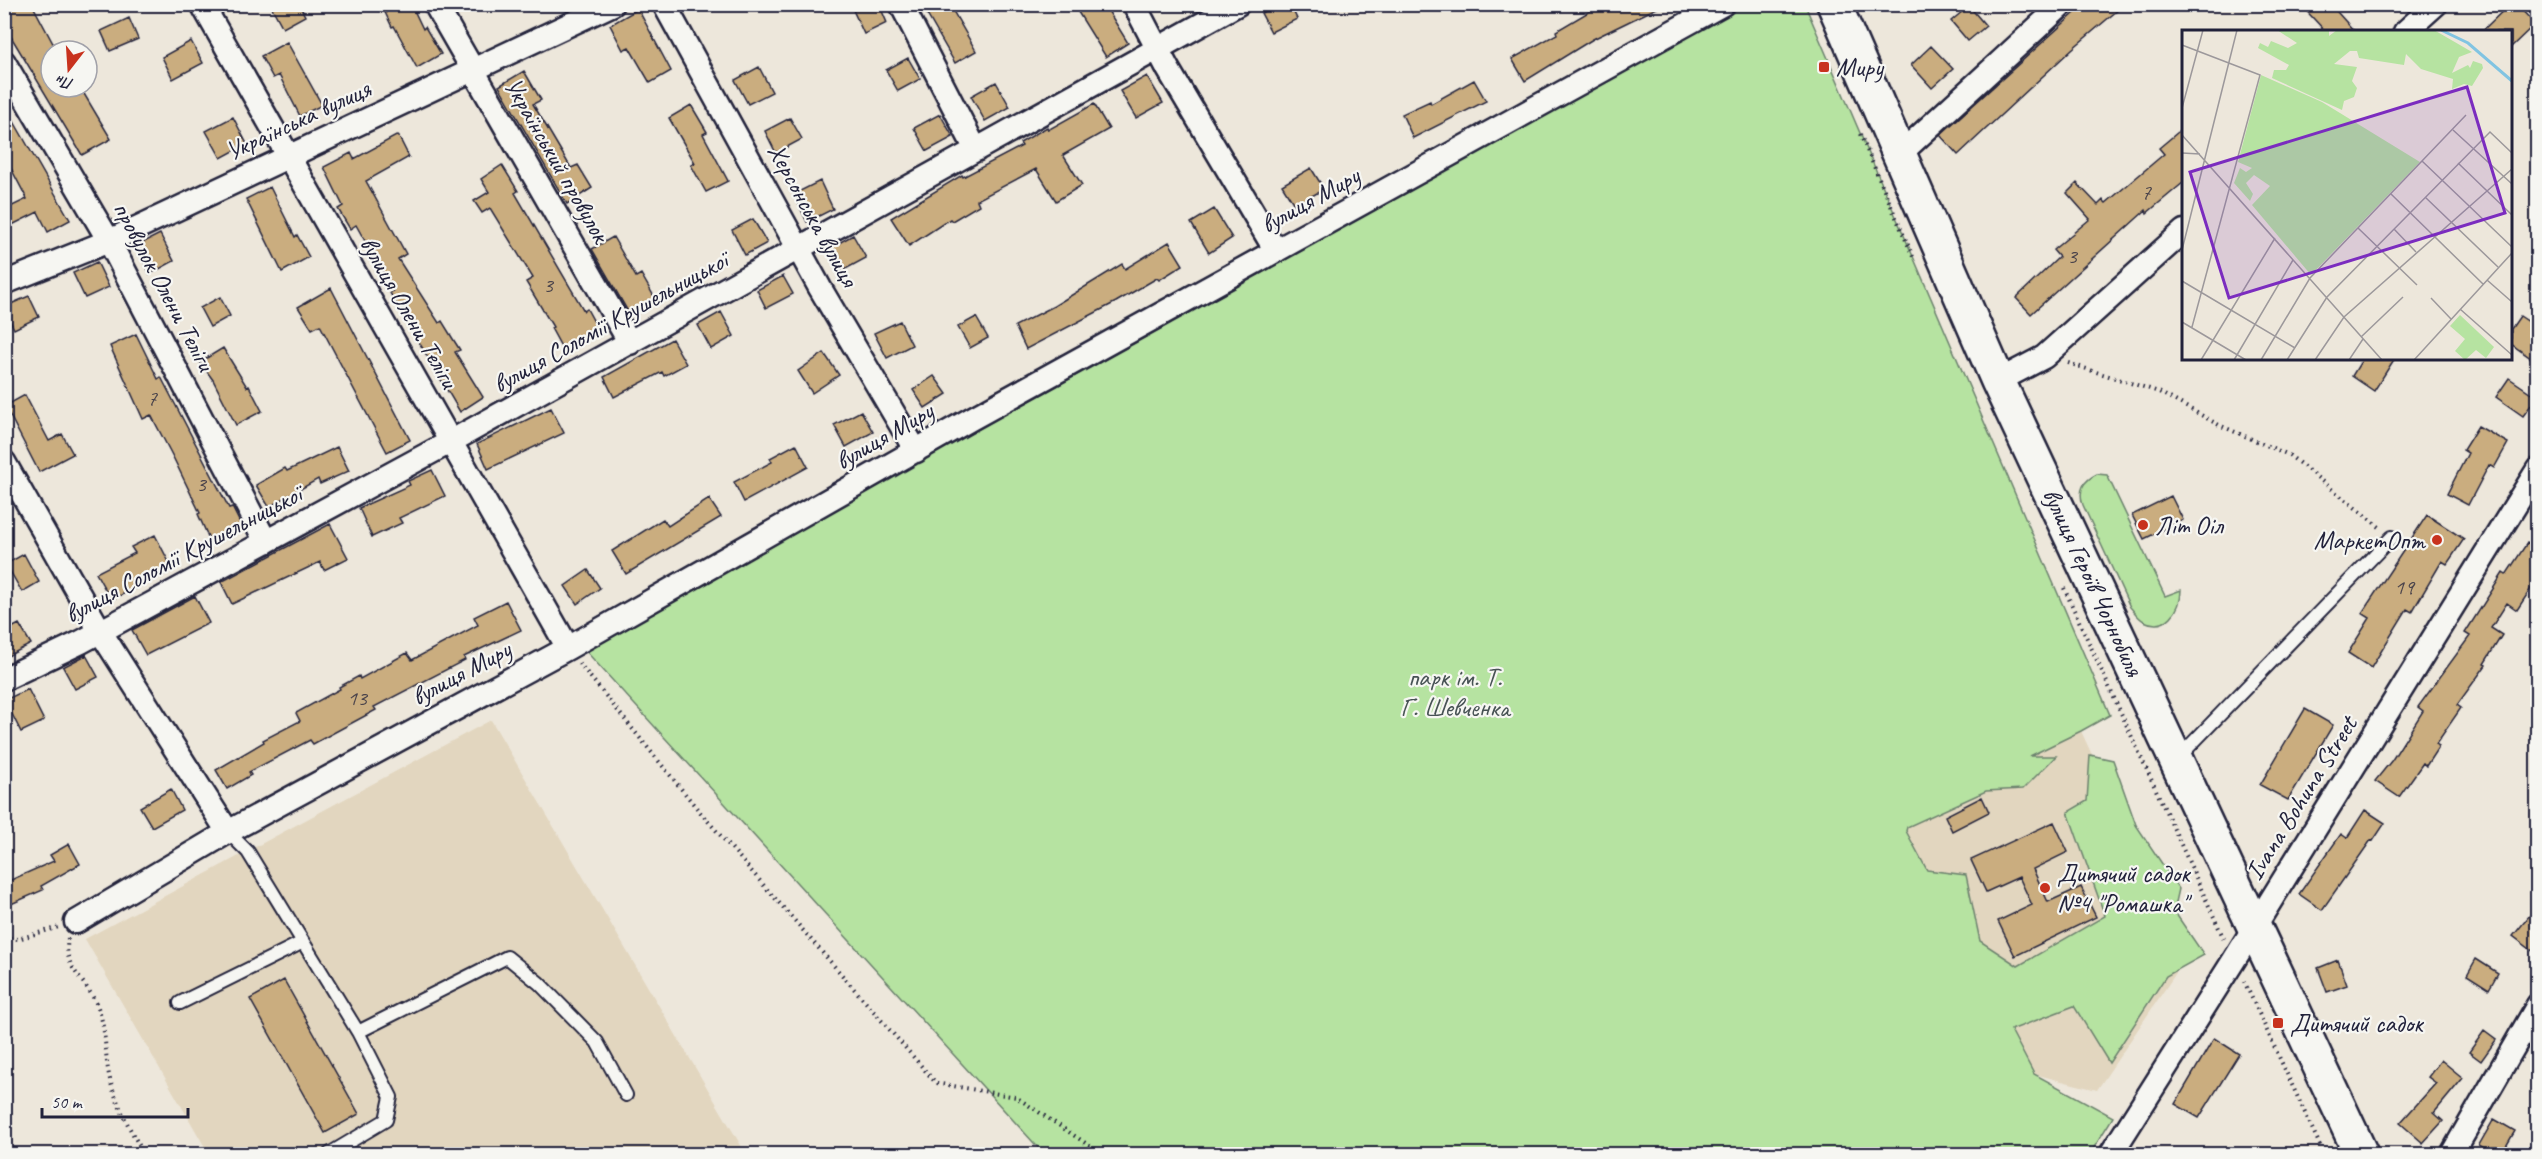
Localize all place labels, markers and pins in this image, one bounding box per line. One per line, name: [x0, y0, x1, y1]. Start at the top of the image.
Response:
place label: Миру: [1836, 51, 1885, 84]
marker: Миру: [1817, 60, 1831, 74]
place label: Літ Оіл: [2155, 509, 2224, 542]
marker: Літ Оіл: [2136, 518, 2150, 532]
place label: МаркетОпт: [2314, 524, 2427, 557]
marker: МаркетОпт: [2430, 533, 2444, 547]
place label: Дитячий садок №4 "Ромашка": [2057, 857, 2192, 920]
marker: Дитячий садок №4 "Ромашка": [2038, 881, 2052, 895]
place label: Дитячий садок: [2290, 1007, 2424, 1040]
marker: Дитячий садок: [2271, 1016, 2285, 1030]

